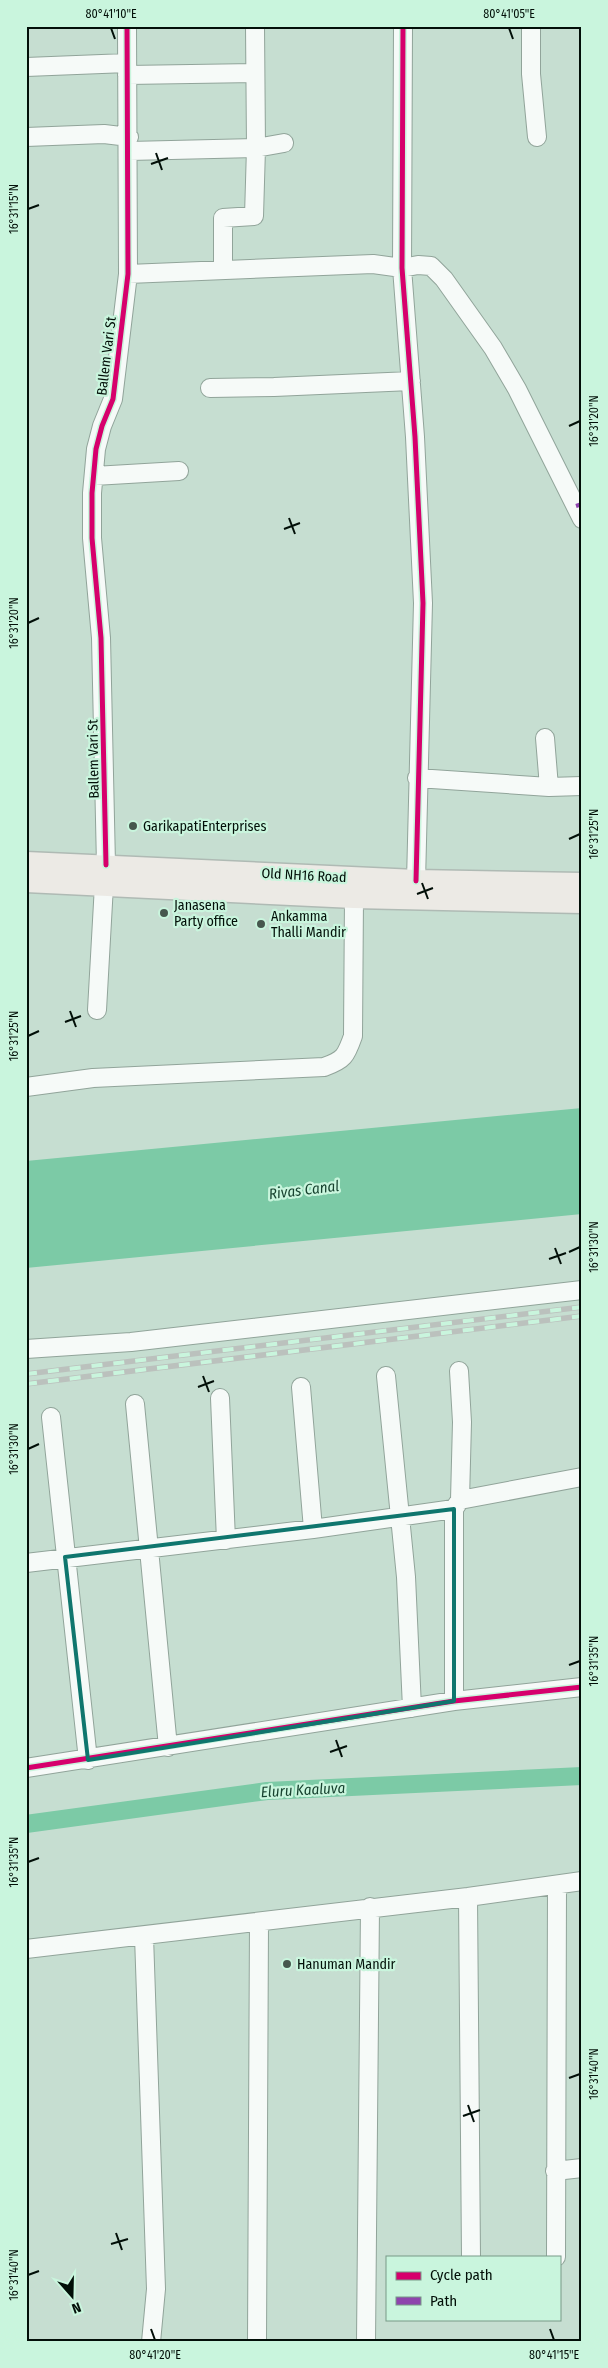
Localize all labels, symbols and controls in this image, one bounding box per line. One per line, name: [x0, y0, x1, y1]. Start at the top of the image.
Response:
text: 80°41'10"E: [85, 7, 137, 21]
text: 80°41'05"E: [483, 7, 535, 21]
text: 16°31'15"N: [7, 184, 21, 234]
street label: Ballem Vari St: [93, 315, 120, 396]
text: 16°31'20"N: [587, 395, 601, 447]
text: 16°31'20"N: [7, 597, 21, 649]
street label: Ballem Vari St: [84, 719, 103, 799]
text: 16°31'25"N: [587, 809, 601, 859]
place label: GarikapatiEnterprises: [143, 818, 266, 835]
marker: GarikapatiEnterprises: [127, 820, 139, 832]
street label: Old NH16 Road: [261, 865, 347, 886]
place label: Janasena Party office: [174, 897, 238, 930]
marker: Janasena Party office: [158, 907, 170, 919]
place label: Ankamma Thalli Mandir: [271, 908, 346, 941]
marker: Ankamma Thalli Mandir: [255, 918, 267, 930]
text: 16°31'25"N: [7, 1011, 21, 1061]
water label: Rivas Canal: [268, 1177, 340, 1203]
text: 16°31'30"N: [587, 1221, 601, 1273]
text: 16°31'30"N: [7, 1423, 21, 1475]
text: 16°31'35"N: [587, 1636, 601, 1686]
water label: Eluru Kaaluva: [260, 1779, 346, 1801]
text: 16°31'35"N: [7, 1837, 21, 1887]
place label: Hanuman Mandir: [297, 1956, 396, 1973]
marker: Hanuman Mandir: [281, 1958, 293, 1970]
text: 16°31'40"N: [587, 2048, 601, 2100]
text: 16°31'40"N: [7, 2249, 21, 2301]
legend: [386, 2256, 560, 2320]
text: Cycle path: [430, 2266, 493, 2284]
north arrow: [48, 2270, 98, 2320]
text: Path: [430, 2292, 457, 2310]
text: N: [69, 2298, 83, 2317]
text: 80°41'20"E: [129, 2348, 181, 2362]
text: 80°41'15"E: [529, 2348, 579, 2362]

